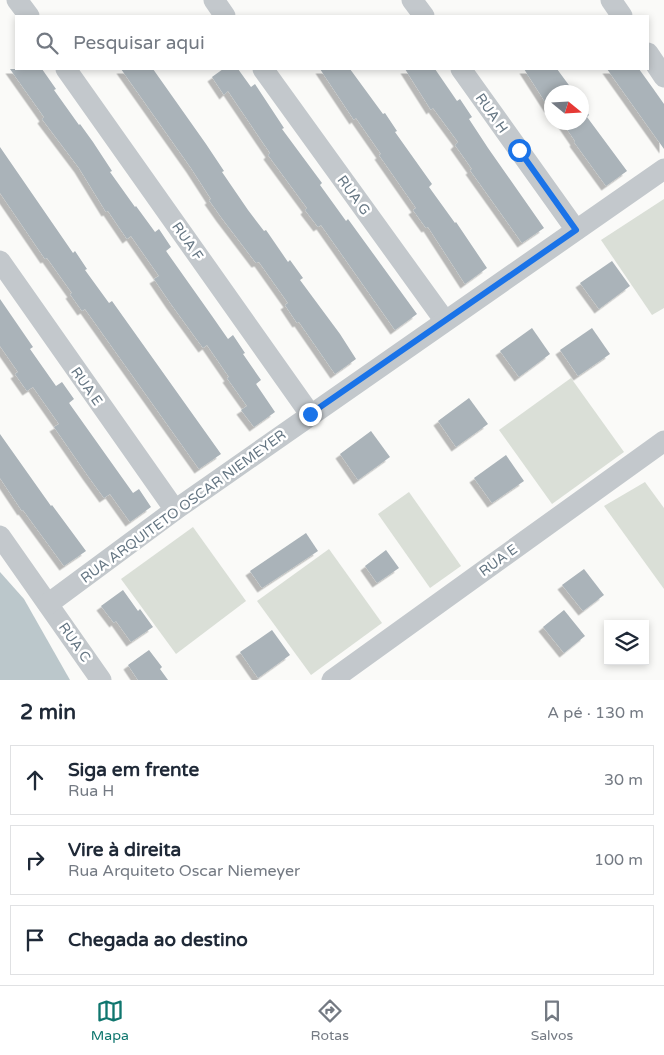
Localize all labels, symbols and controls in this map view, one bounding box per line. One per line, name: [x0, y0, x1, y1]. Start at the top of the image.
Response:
search box: [15, 15, 649, 70]
icon: search: [33, 29, 61, 57]
text: Pesquisar aqui: [73, 32, 205, 54]
north arrow: [544, 85, 589, 130]
street label: RUA H: [472, 90, 511, 137]
route start: [508, 139, 531, 162]
street label: RUA G: [333, 172, 374, 218]
street label: RUA F: [168, 219, 207, 264]
street label: RUA E: [67, 364, 106, 409]
route end: [299, 403, 322, 426]
street label: RUA ARQUITETO OSCAR NIEMEYER: [77, 426, 289, 587]
street label: RUA E: [476, 541, 521, 580]
street label: RUA C: [55, 619, 94, 665]
map controls: [604, 620, 649, 665]
button: layers: [604, 620, 649, 665]
text: 2 min: [20, 700, 76, 725]
text: A pé · 130 m: [547, 703, 644, 723]
text: Siga em frente: [68, 759, 199, 781]
icon: ahead: [21, 766, 49, 794]
text: 30 m: [604, 770, 643, 790]
text: Rua H: [68, 781, 114, 801]
text: Vire à direita: [68, 839, 181, 861]
icon: right: [21, 846, 49, 874]
text: 100 m: [594, 850, 643, 870]
text: Rua Arquiteto Oscar Niemeyer: [68, 861, 300, 881]
icon: arrive: [21, 926, 49, 954]
text: Chegada ao destino: [68, 929, 248, 951]
tab: Mapa: [91, 997, 129, 1044]
tab: Rotas: [311, 997, 349, 1044]
tab: Salvos: [531, 997, 573, 1044]

